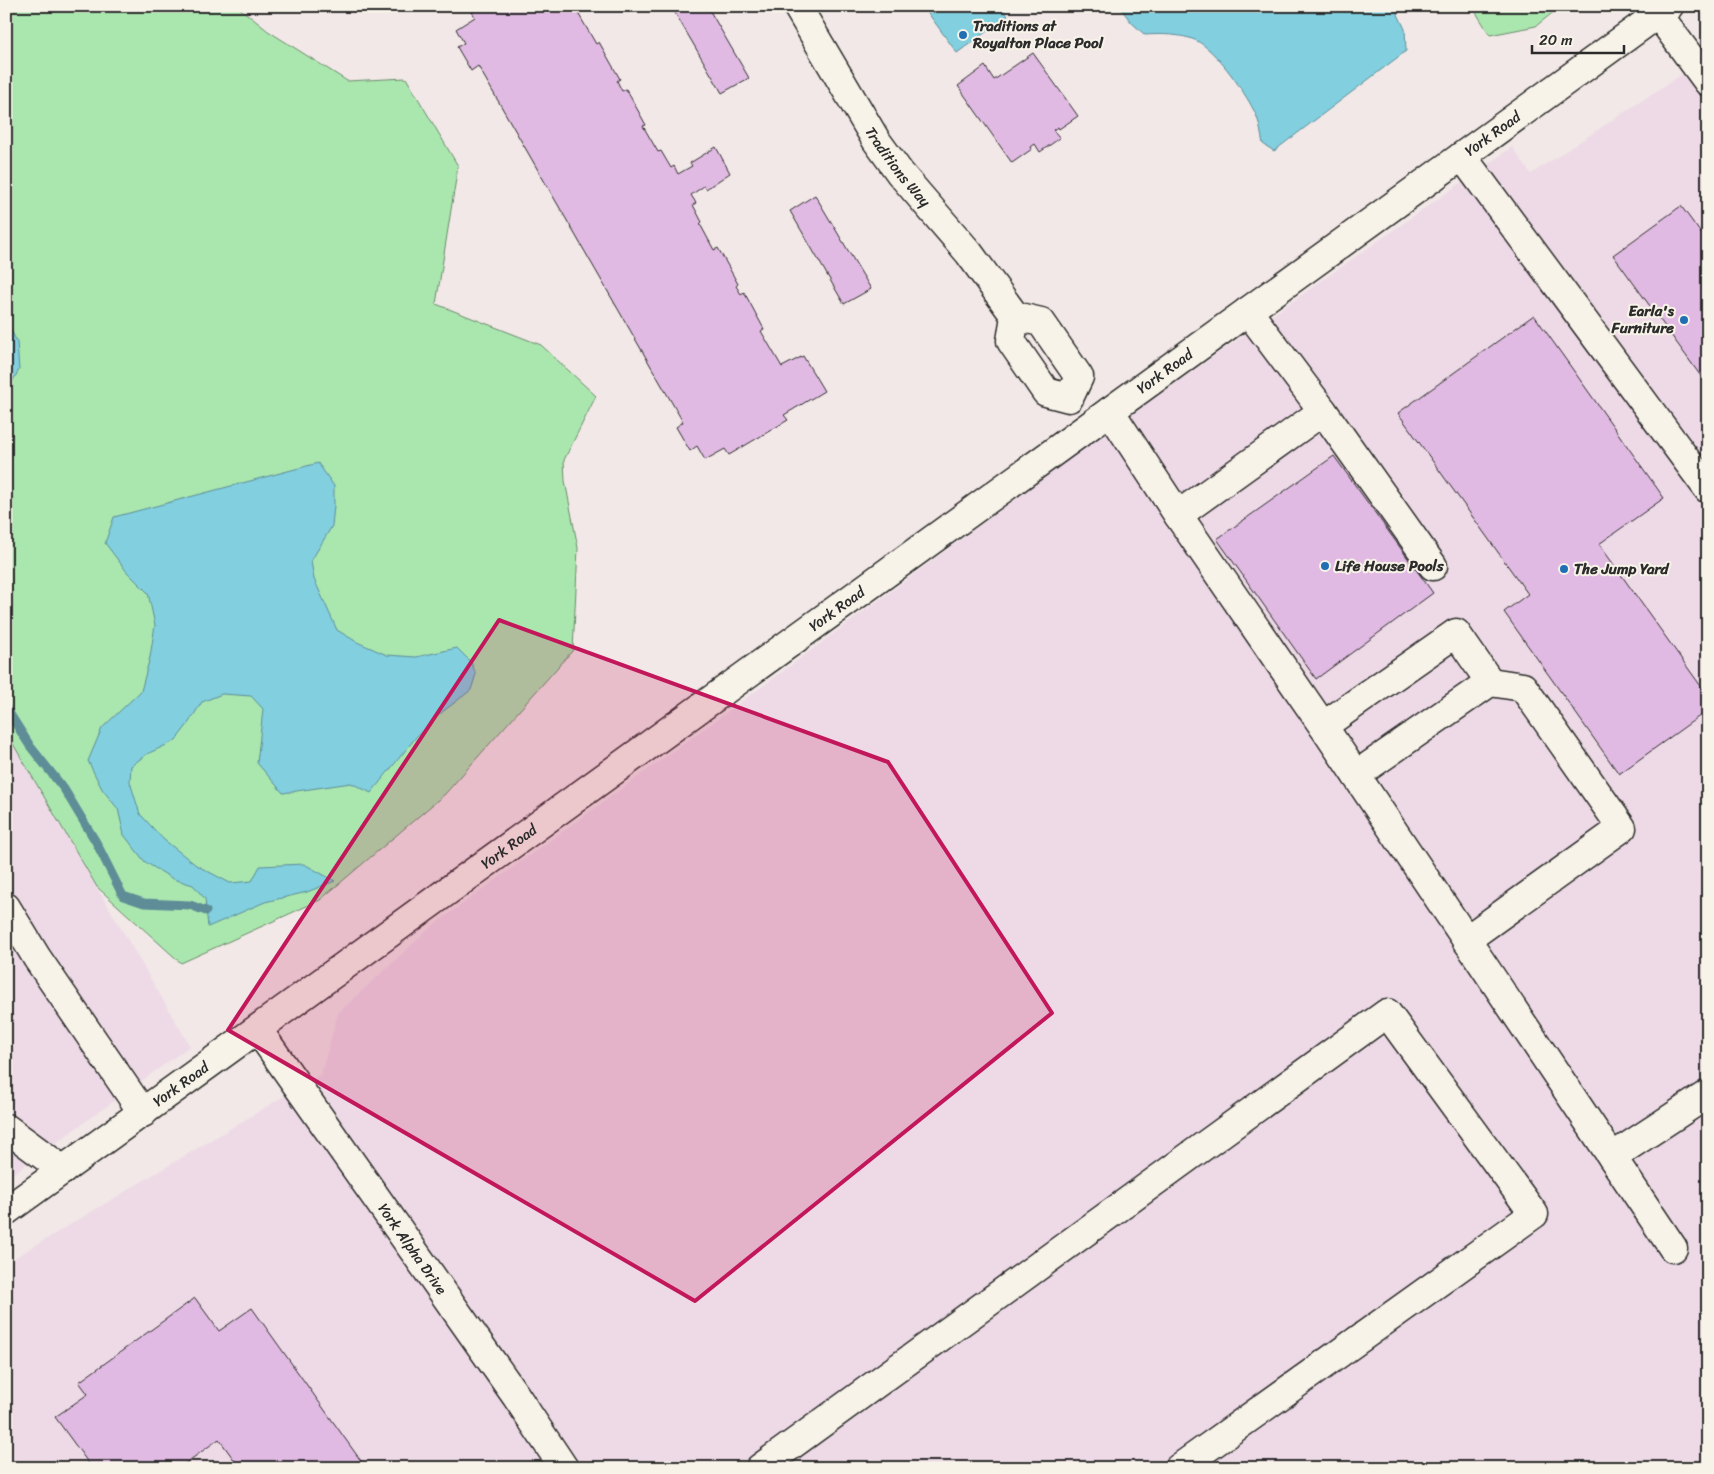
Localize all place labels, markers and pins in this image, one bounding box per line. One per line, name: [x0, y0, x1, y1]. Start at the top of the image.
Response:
place label: Traditions at Royalton Place Pool: [972, 13, 1104, 56]
marker: Traditions at Royalton Place Pool: [957, 29, 969, 41]
place label: Earla's Furniture: [1610, 298, 1675, 341]
marker: Earla's Furniture: [1678, 314, 1690, 326]
place label: Life House Pools: [1335, 553, 1445, 579]
place label: The Jump Yard: [1574, 556, 1670, 582]
marker: Life House Pools: [1319, 560, 1331, 572]
marker: The Jump Yard: [1558, 563, 1570, 575]

